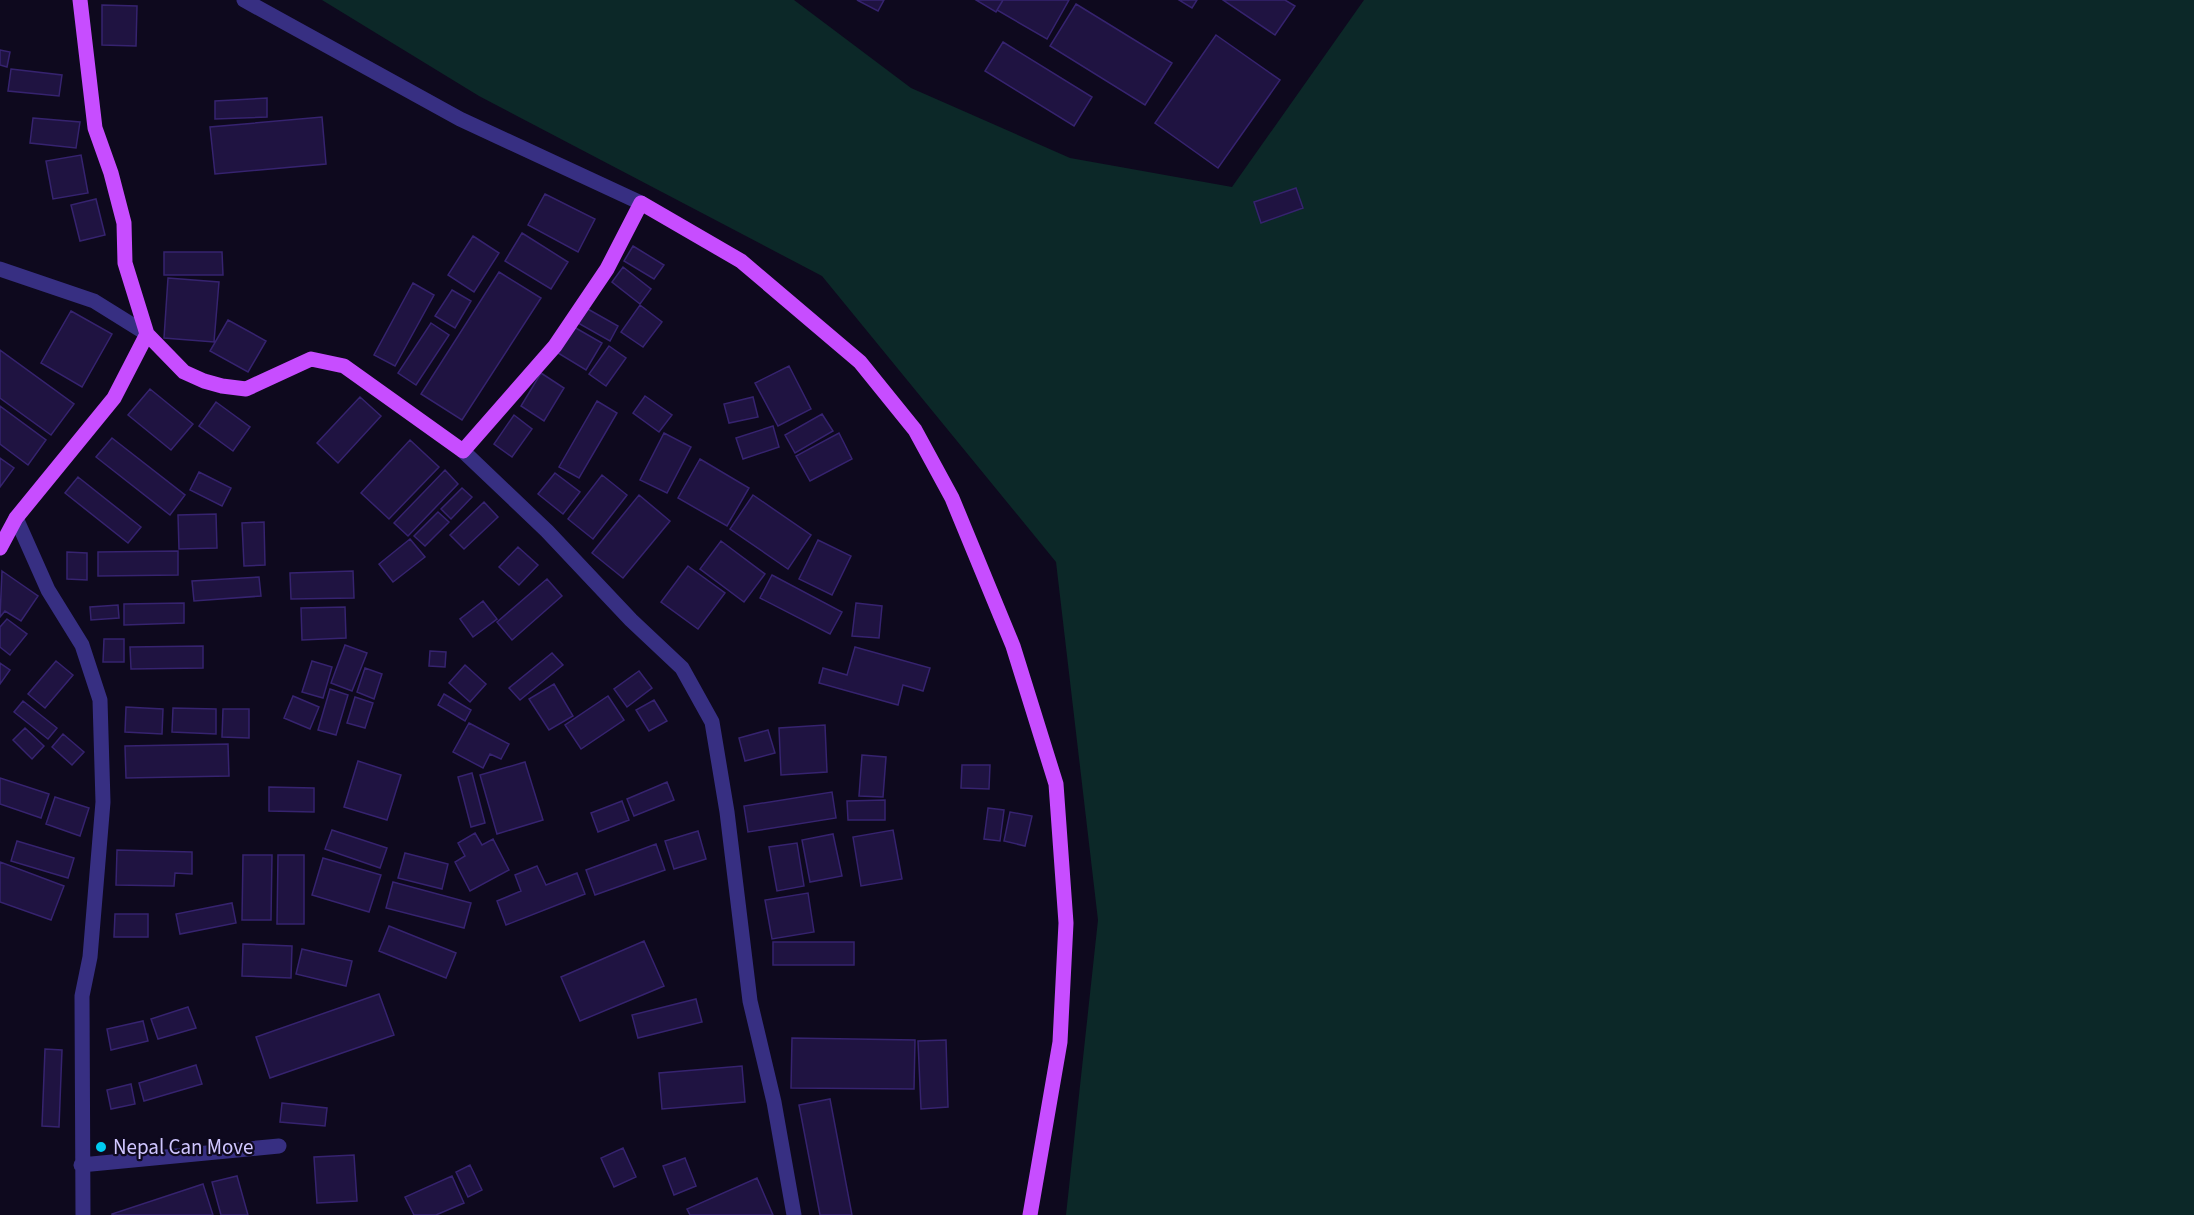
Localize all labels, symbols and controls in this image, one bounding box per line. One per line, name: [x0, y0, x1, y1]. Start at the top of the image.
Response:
place label: Nepal Can Move: [113, 1132, 254, 1162]
marker: Nepal Can Move: [94, 1140, 108, 1154]

